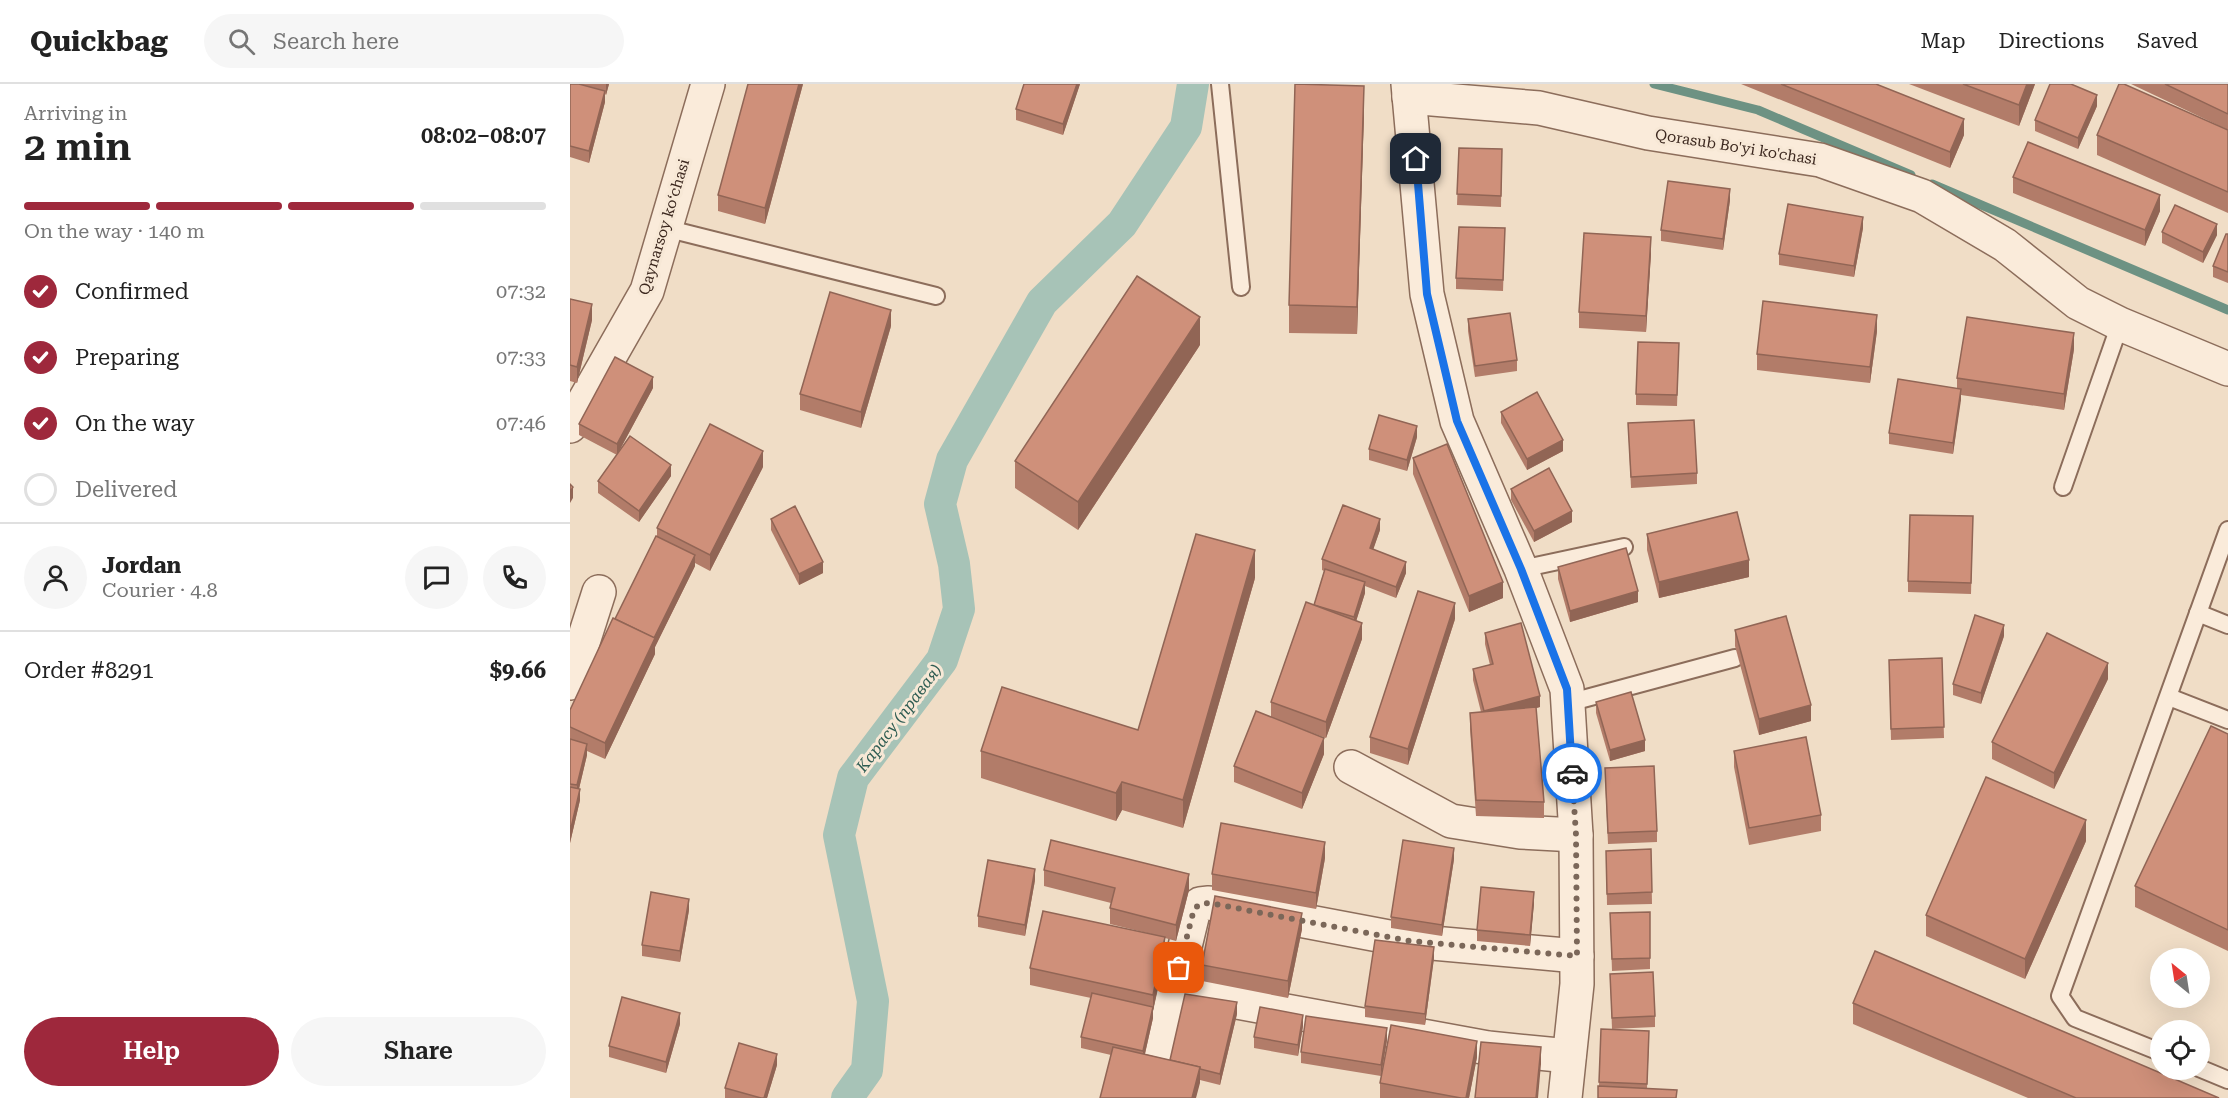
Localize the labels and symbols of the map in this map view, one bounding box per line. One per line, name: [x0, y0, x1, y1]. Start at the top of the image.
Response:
street label: Qorasub Bo'yi ko'chasi: [1654, 125, 1818, 169]
pin: [1390, 133, 1441, 184]
street label: Qaynarsoy koʻchasi: [635, 157, 693, 297]
water label: Карасу (правая): [852, 660, 946, 776]
courier: [1542, 743, 1602, 803]
pin: [1153, 942, 1204, 993]
north arrow: [2150, 948, 2210, 1008]

